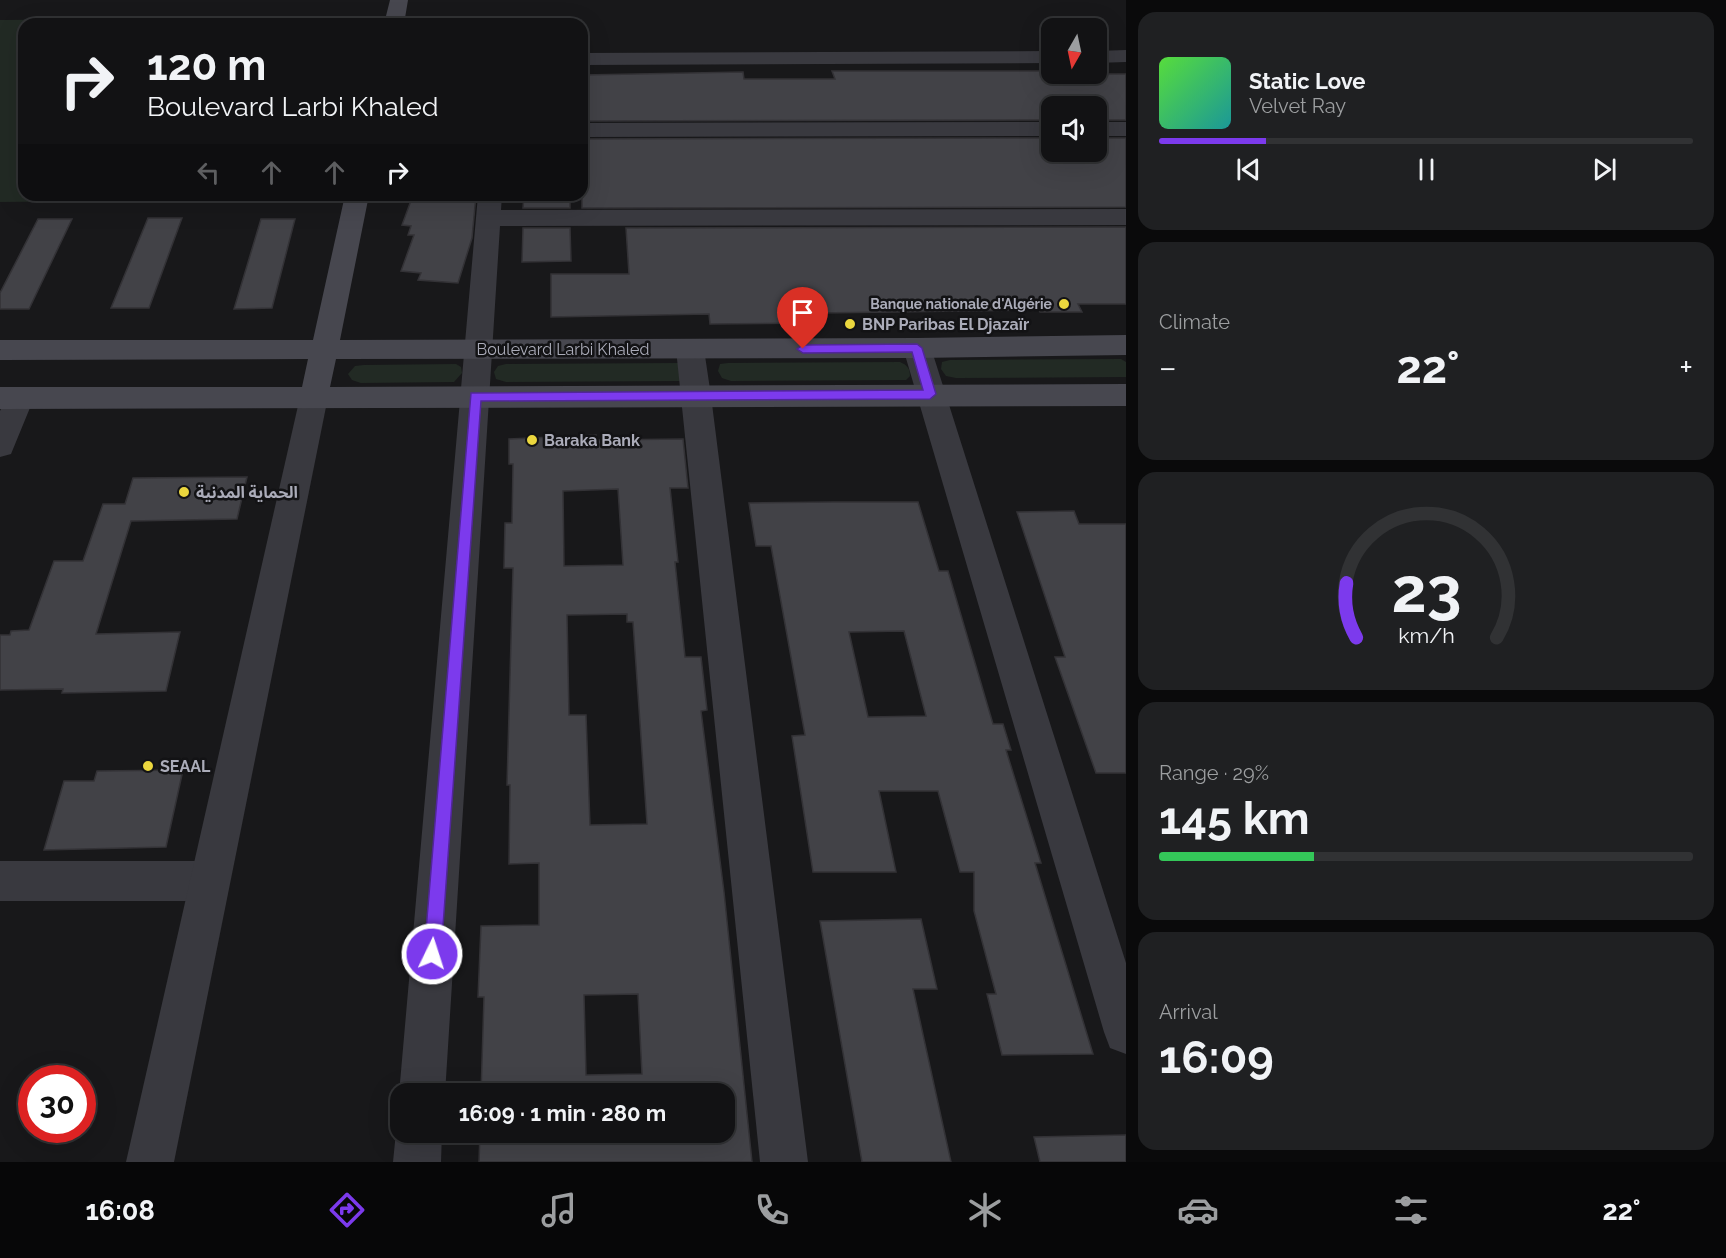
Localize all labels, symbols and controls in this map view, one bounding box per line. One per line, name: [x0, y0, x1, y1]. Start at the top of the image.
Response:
north arrow: [1041, 18, 1107, 84]
map controls: [1041, 18, 1107, 162]
text: 120 m: [147, 41, 266, 90]
icon: right: [48, 42, 126, 120]
text: Static Love: [1249, 68, 1366, 94]
text: Boulevard Larbi Khaled: [147, 91, 439, 122]
text: Velvet Ray: [1249, 94, 1346, 118]
button: sound: [1041, 96, 1107, 162]
icon: previous: [1232, 153, 1265, 186]
icon: pause: [1410, 153, 1443, 186]
icon: next: [1588, 153, 1621, 186]
icon: left: [192, 156, 225, 189]
icon: ahead: [255, 156, 288, 189]
icon: ahead: [318, 156, 351, 189]
icon: right: [381, 156, 414, 189]
pin: [777, 287, 828, 349]
icon: arrive: [786, 296, 819, 329]
place label: Banque nationale d'Algérie: [870, 296, 1053, 312]
marker: Banque nationale d'Algérie: [1057, 297, 1071, 311]
text: Climate: [1159, 310, 1230, 334]
place label: BNP Paribas El Djazaïr: [862, 315, 1029, 334]
marker: BNP Paribas El Djazaïr: [843, 317, 857, 331]
street label: Boulevard Larbi Khaled: [477, 340, 649, 359]
text: 22°: [1396, 341, 1460, 394]
text: −: [1159, 348, 1177, 387]
text: +: [1679, 348, 1693, 387]
place label: Baraka Bank: [544, 431, 640, 450]
marker: Baraka Bank: [525, 433, 539, 447]
place label: الحماية المدنية: [196, 483, 298, 502]
marker: الحماية المدنية: [177, 485, 191, 499]
text: 23: [1391, 553, 1461, 627]
text: km/h: [1398, 623, 1454, 648]
place label: SEAAL: [160, 757, 211, 776]
marker: SEAAL: [141, 759, 155, 773]
text: Range · 29%: [1159, 761, 1269, 785]
text: 145 km: [1159, 792, 1310, 845]
position arrow: [400, 922, 464, 986]
text: Arrival: [1159, 1000, 1218, 1024]
text: 16:09: [1159, 1031, 1274, 1084]
speed limit sign: 30: [18, 1065, 96, 1143]
text: 16:09 · 1 min · 280 m: [459, 1100, 666, 1126]
icon: directions: [326, 1189, 368, 1231]
icon: music: [538, 1189, 580, 1231]
icon: phone: [751, 1189, 793, 1231]
icon: climate: [964, 1189, 1006, 1231]
icon: car: [1177, 1189, 1219, 1231]
icon: filters: [1390, 1189, 1432, 1231]
text: 16:08: [85, 1195, 155, 1226]
text: 22°: [1603, 1195, 1641, 1226]

